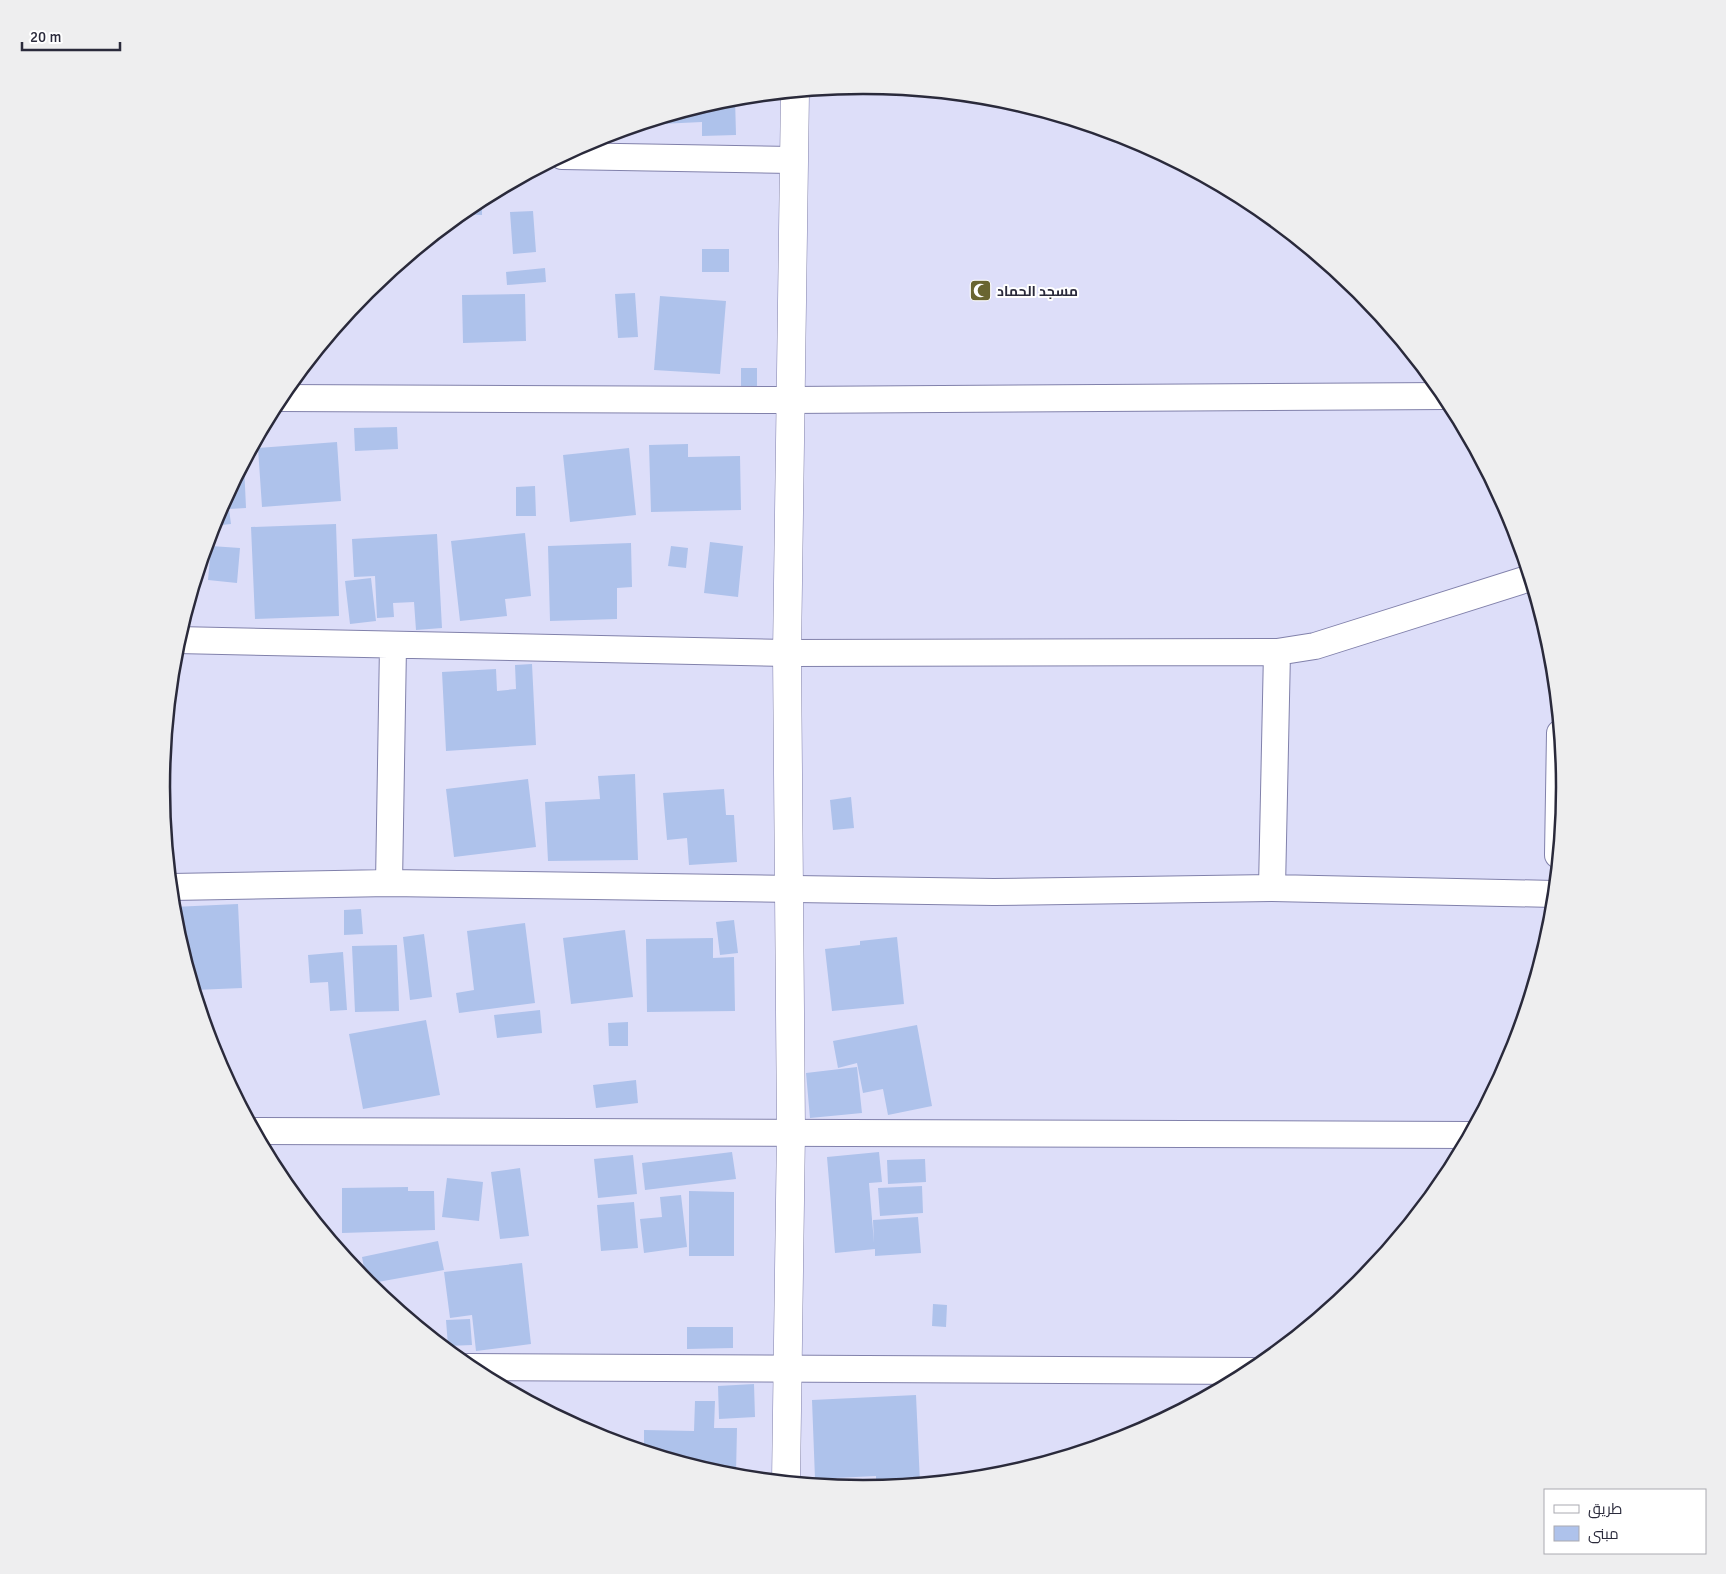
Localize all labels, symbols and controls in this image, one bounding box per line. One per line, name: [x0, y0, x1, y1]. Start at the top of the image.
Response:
scale bar: [22, 20, 120, 52]
text: 20 m: [30, 28, 61, 46]
mosque icon: مسجد الحماد: [969, 279, 993, 303]
place label: مسجد الحماد: [997, 283, 1078, 300]
legend: [1544, 1489, 1706, 1554]
text: طريق: [1588, 1500, 1622, 1519]
text: مبنى: [1588, 1525, 1619, 1544]

